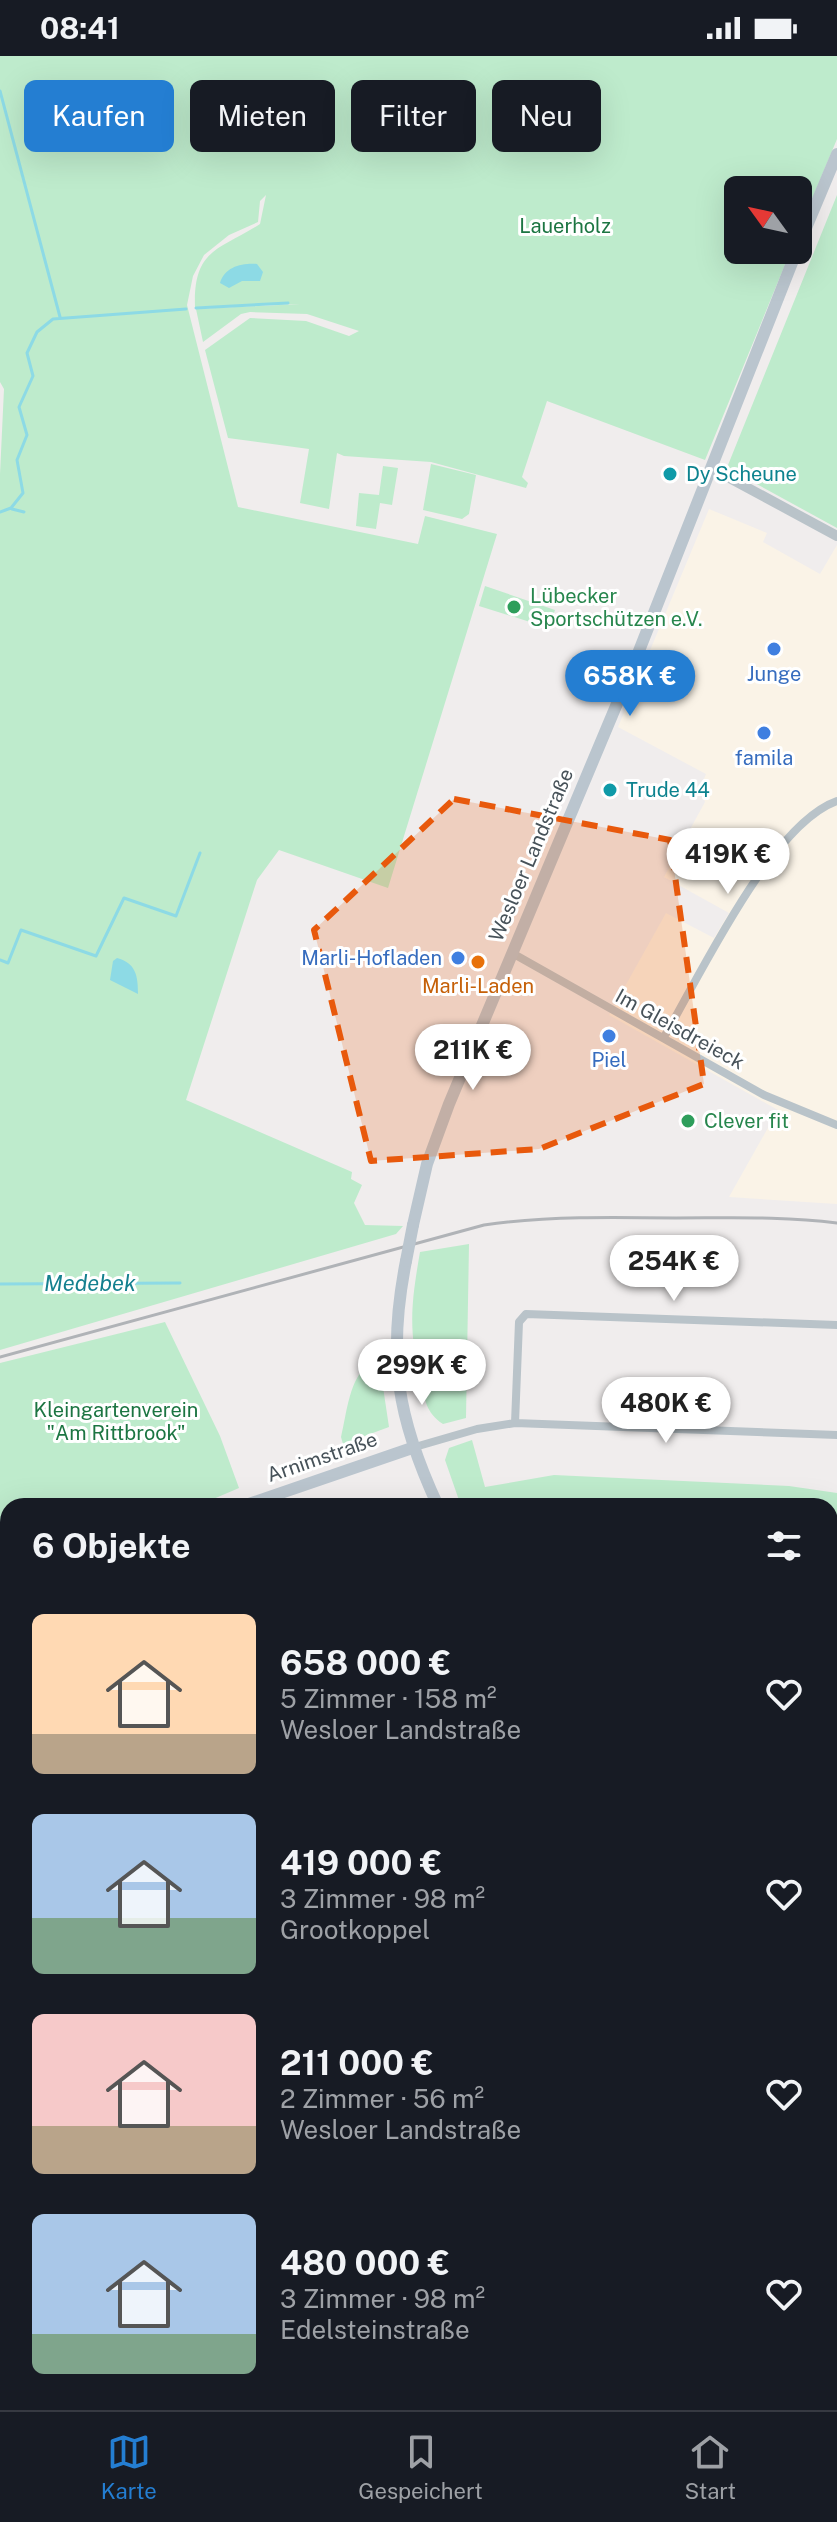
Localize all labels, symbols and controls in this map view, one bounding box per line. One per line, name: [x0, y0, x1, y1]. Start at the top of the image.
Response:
text: 08:41: [40, 10, 120, 46]
chip: Kaufen: [24, 80, 174, 152]
chip: Mieten: [190, 80, 335, 152]
chip: Filter: [351, 80, 476, 152]
chip: Neu: [492, 80, 601, 152]
north arrow: [724, 176, 812, 264]
map controls: [724, 176, 812, 264]
park label: Lauerholz: [519, 214, 611, 238]
place label: Dy Scheune: [686, 462, 797, 486]
marker: Dy Scheune: [661, 465, 679, 483]
place label: Lübecker Sportschützen e.V.: [530, 584, 703, 631]
marker: Lübecker Sportschützen e.V.: [505, 598, 523, 616]
marker: Junge: [765, 640, 783, 658]
pin: 658K €: [565, 650, 695, 718]
text: 658K €: [583, 660, 677, 691]
place label: Junge: [747, 662, 801, 686]
marker: famila: [755, 724, 773, 742]
place label: famila: [735, 746, 793, 770]
street label: Wesloer Landstraße: [484, 765, 578, 945]
place label: Trude 44: [626, 778, 710, 802]
marker: Trude 44: [601, 781, 619, 799]
pin: 419K €: [663, 828, 793, 896]
text: 419K €: [685, 838, 771, 869]
place label: Marli-Hofladen: [301, 946, 442, 970]
marker: Marli-Hofladen: [449, 949, 467, 967]
marker: Marli-Laden: [469, 953, 487, 971]
place label: Marli-Laden: [422, 974, 534, 998]
street label: Im Gleisdreieck: [611, 984, 749, 1074]
pin: 211K €: [408, 1024, 538, 1092]
marker: Piel: [600, 1027, 618, 1045]
text: 211K €: [433, 1034, 513, 1065]
place label: Piel: [591, 1048, 627, 1072]
place label: Clever fit: [704, 1109, 789, 1133]
marker: Clever fit: [679, 1112, 697, 1130]
pin: 254K €: [609, 1235, 739, 1303]
text: 254K €: [628, 1245, 720, 1276]
water label: Medebek: [44, 1270, 136, 1296]
pin: 299K €: [357, 1339, 487, 1407]
text: 299K €: [376, 1349, 468, 1380]
pin: 480K €: [601, 1377, 731, 1445]
text: 480K €: [620, 1387, 712, 1418]
park label: Kleingartenverein "Am Rittbrook": [34, 1398, 198, 1445]
street label: Arnimstraße: [264, 1427, 380, 1487]
icon: filters: [762, 1524, 806, 1568]
text: 6 Objekte: [32, 1526, 191, 1566]
text: 658 000 €: [280, 1643, 451, 1683]
icon: home: [96, 1646, 192, 1742]
icon: heart: [762, 1672, 806, 1716]
text: 5 Zimmer · 158 m²: [280, 1683, 496, 1714]
text: Wesloer Landstraße: [280, 1714, 521, 1745]
text: 419 000 €: [280, 1843, 442, 1883]
icon: home: [96, 1846, 192, 1942]
icon: heart: [762, 1872, 806, 1916]
text: 3 Zimmer · 98 m²: [280, 1883, 485, 1914]
text: Grootkoppel: [280, 1914, 430, 1945]
text: 211 000 €: [280, 2043, 434, 2083]
icon: home: [96, 2046, 192, 2142]
icon: heart: [762, 2072, 806, 2116]
text: 2 Zimmer · 56 m²: [280, 2083, 484, 2114]
text: Wesloer Landstraße: [280, 2114, 521, 2145]
text: 480 000 €: [280, 2243, 450, 2283]
icon: home: [96, 2246, 192, 2342]
icon: heart: [762, 2272, 806, 2316]
text: 3 Zimmer · 98 m²: [280, 2283, 485, 2314]
text: Edelsteinstraße: [280, 2314, 470, 2345]
tab: Karte: [101, 2430, 157, 2504]
tab: Gespeichert: [358, 2430, 483, 2504]
tab: Start: [684, 2430, 736, 2504]

